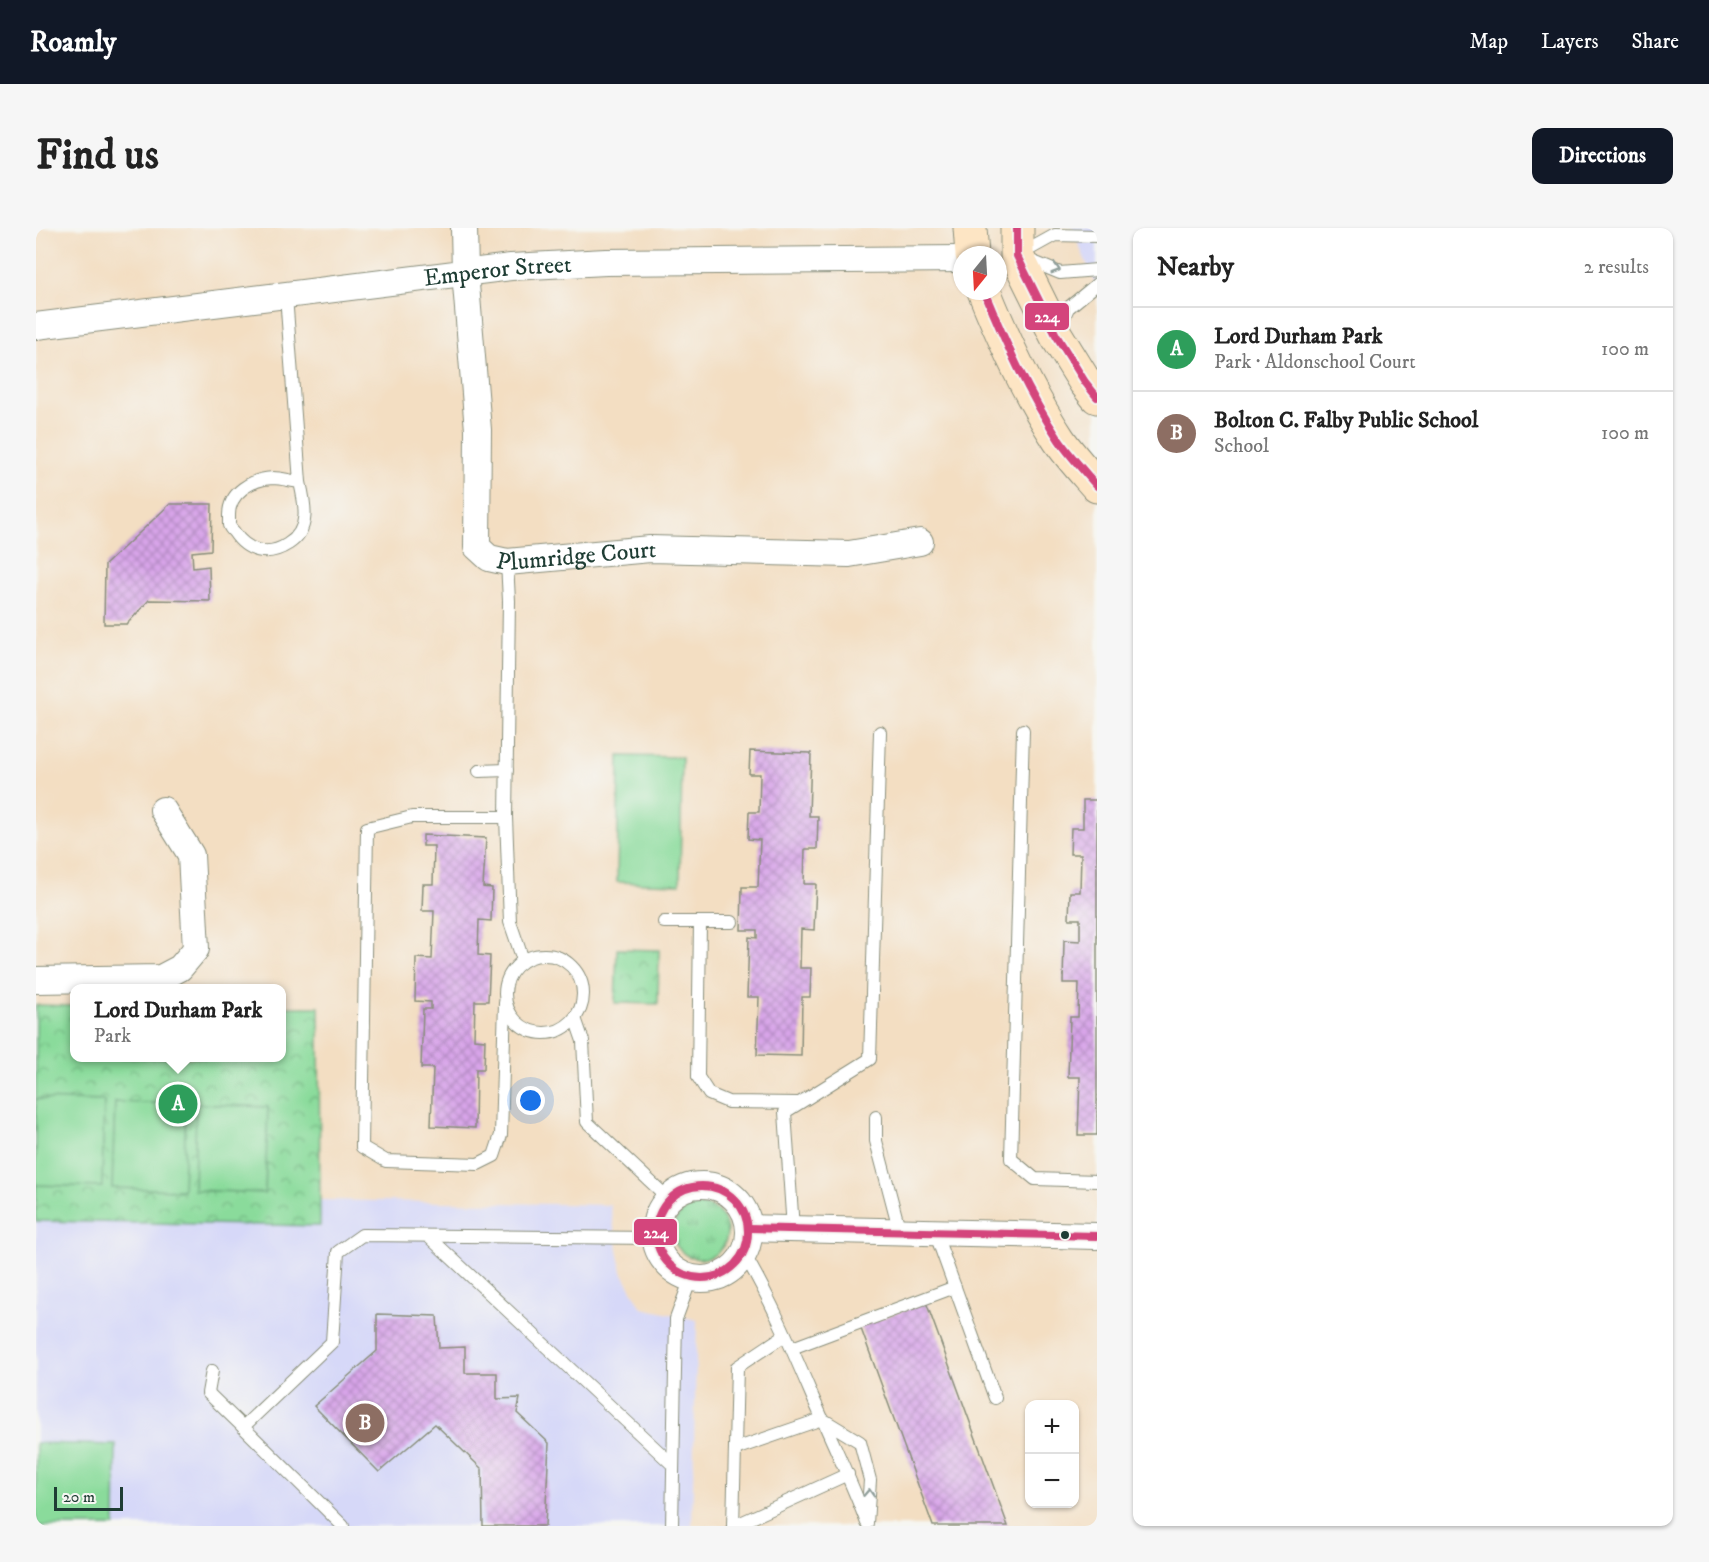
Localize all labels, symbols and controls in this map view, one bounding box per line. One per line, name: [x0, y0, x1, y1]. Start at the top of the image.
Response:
text: Roamly: [30, 25, 116, 60]
text: Map: [1469, 29, 1508, 55]
text: Layers: [1541, 29, 1599, 55]
text: Share: [1632, 29, 1679, 55]
button: Directions: [1532, 128, 1673, 184]
text: Find us: [36, 130, 159, 182]
north arrow: [953, 246, 1007, 300]
street label: Emperor Street: [422, 250, 573, 294]
text: Nearby: [1157, 251, 1234, 284]
text: 2 results: [1584, 255, 1649, 280]
one-way arrow: [1050, 262, 1061, 274]
line badge: 224: [1024, 302, 1070, 331]
text: 224: [1035, 307, 1060, 327]
text: Lord Durham Park: [1214, 323, 1383, 350]
text: A: [1170, 337, 1183, 362]
text: 100 m: [1601, 337, 1649, 362]
text: Park · Aldonschool Court: [1214, 350, 1416, 375]
text: Bolton C. Falby Public School: [1214, 407, 1478, 434]
text: B: [1170, 421, 1183, 446]
text: 100 m: [1601, 421, 1649, 446]
text: School: [1214, 434, 1269, 459]
street label: Plumridge Court: [493, 535, 657, 578]
popup: [70, 984, 286, 1062]
text: Lord Durham Park: [94, 997, 262, 1024]
text: Park: [94, 1024, 131, 1049]
pin: A: [158, 1082, 198, 1126]
your location: [516, 1086, 545, 1115]
line badge: 224: [633, 1218, 678, 1246]
text: 224: [644, 1223, 669, 1243]
unlabelled marker: [1059, 1229, 1071, 1241]
pin: B: [346, 1400, 384, 1446]
map controls: [1025, 1400, 1079, 1508]
button: +: [1025, 1400, 1079, 1454]
button: −: [1025, 1454, 1079, 1508]
scale bar: [54, 1484, 123, 1512]
text: 20 m: [63, 1487, 95, 1507]
one-way arrow: [863, 1488, 876, 1497]

